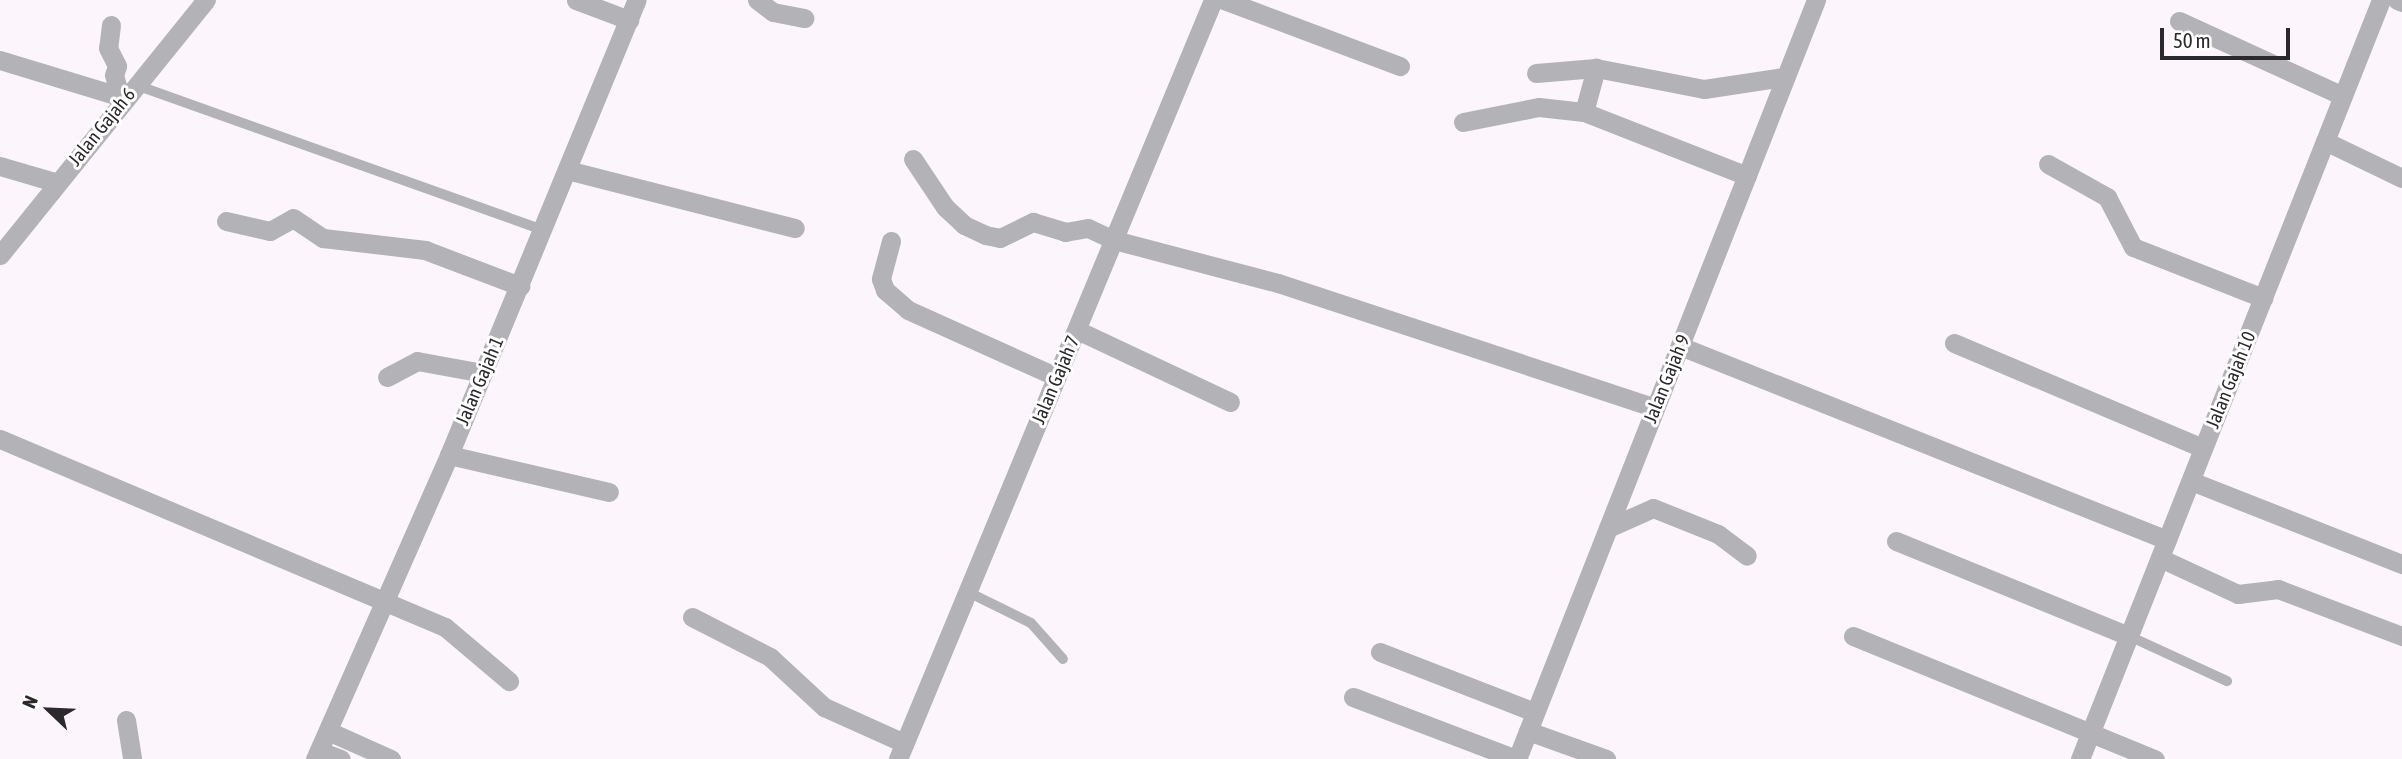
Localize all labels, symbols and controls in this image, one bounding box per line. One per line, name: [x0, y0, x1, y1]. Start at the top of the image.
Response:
scale bar: [2164, 14, 2294, 58]
text: 50 m: [2173, 28, 2211, 52]
street label: Jalan Gajah 6: [64, 84, 140, 170]
street label: Jalan Gajah 10: [2201, 328, 2261, 432]
street label: Jalan Gajah 9: [1639, 331, 1695, 427]
street label: Jalan Gajah 7: [1027, 333, 1085, 427]
street label: Jalan Gajah 1: [451, 334, 509, 428]
north arrow: [14, 675, 84, 745]
text: N: [17, 692, 42, 711]

